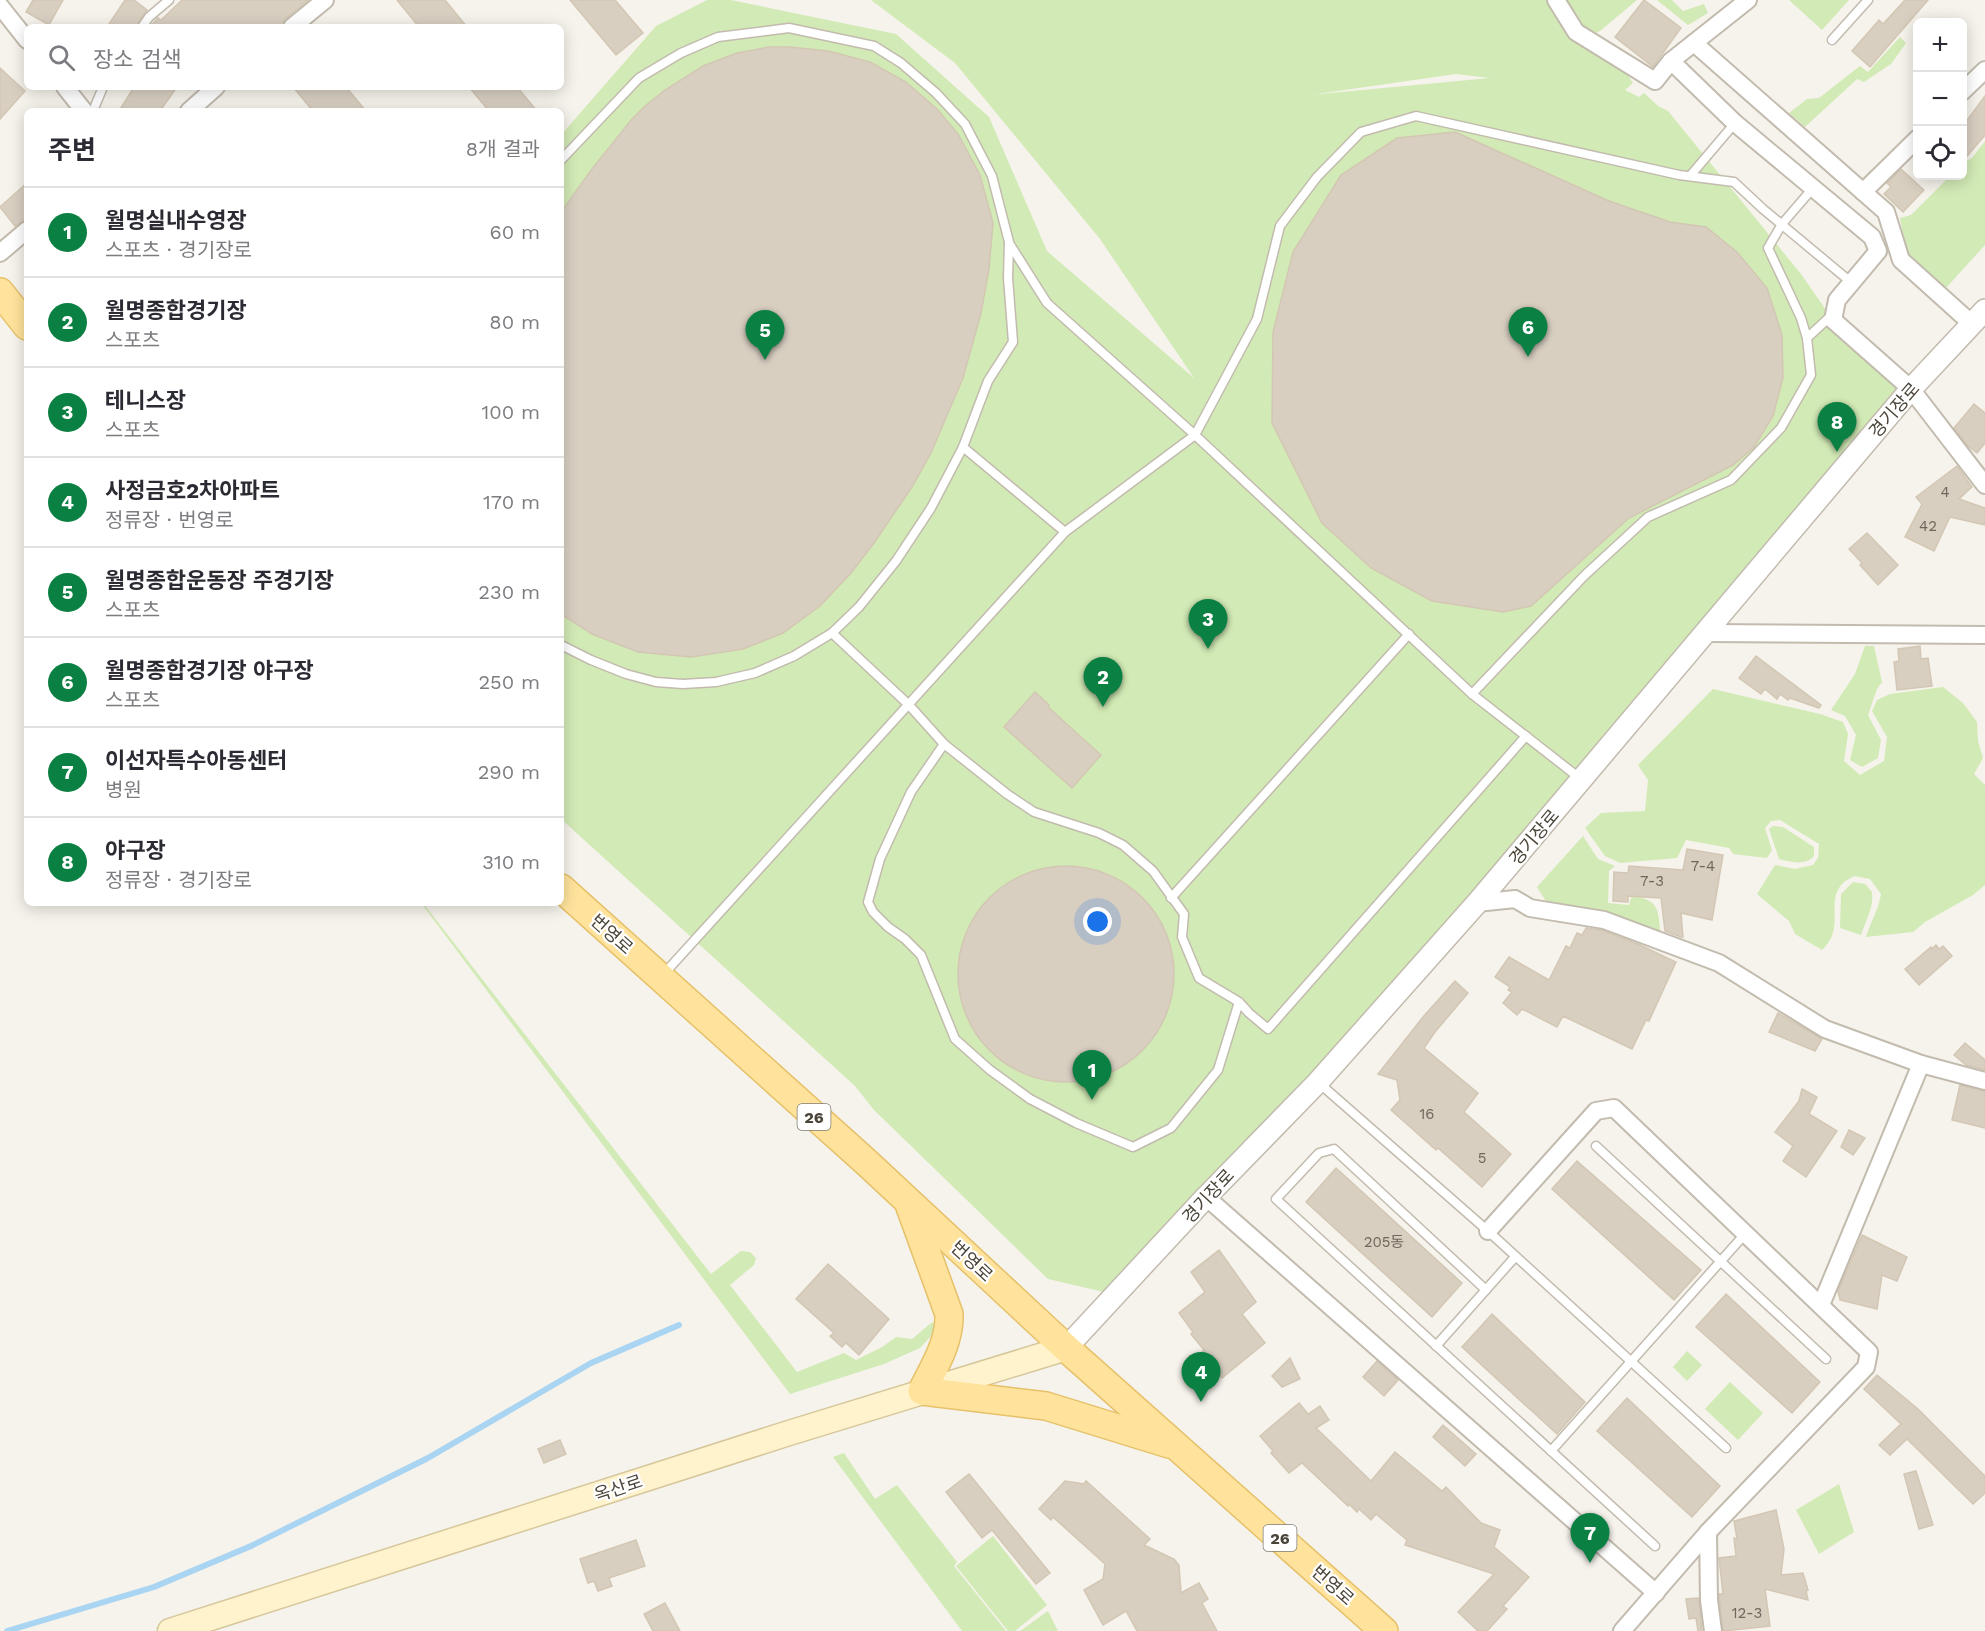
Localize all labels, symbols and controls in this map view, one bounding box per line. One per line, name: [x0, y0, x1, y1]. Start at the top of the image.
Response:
map controls: [1913, 18, 1967, 180]
button: +: [1913, 18, 1967, 72]
search box: [24, 24, 564, 90]
icon: search: [45, 41, 78, 74]
text: 장소 검색: [93, 47, 181, 72]
button: −: [1913, 72, 1967, 126]
button: locate: [1913, 126, 1967, 180]
text: 주변: [48, 135, 96, 165]
text: 8개 결과: [466, 137, 540, 161]
text: 월명실내수영장: [105, 208, 247, 233]
text: 1: [63, 220, 72, 244]
text: 60 m: [490, 220, 540, 244]
text: 스포츠 · 경기장로: [105, 238, 252, 262]
text: 월명종합경기장: [105, 298, 247, 323]
pin: 6: [1508, 308, 1547, 357]
text: 2: [62, 310, 73, 334]
text: 80 m: [489, 310, 540, 334]
pin: 5: [746, 310, 784, 360]
text: 스포츠: [105, 328, 160, 352]
street label: 경기장로: [1864, 378, 1924, 442]
text: 테니스장: [105, 388, 186, 413]
text: 3: [62, 400, 73, 424]
text: 100 m: [481, 400, 540, 424]
pin: 8: [1818, 402, 1856, 452]
text: 스포츠: [105, 418, 160, 442]
text: 사정금호2차아파트: [105, 478, 280, 503]
house number: 4: [1940, 483, 1950, 501]
text: 4: [61, 490, 74, 514]
text: 170 m: [483, 490, 540, 514]
text: 정류장 · 번영로: [105, 508, 234, 532]
house number: 42: [1919, 517, 1937, 535]
text: 월명종합운동장 주경기장: [105, 568, 334, 593]
text: 5: [62, 580, 73, 604]
text: 230 m: [478, 580, 540, 604]
text: 스포츠: [105, 598, 160, 622]
pin: 3: [1188, 600, 1228, 649]
text: 월명종합경기장 야구장: [105, 658, 314, 683]
pin: 2: [1084, 658, 1122, 707]
text: 6: [61, 670, 74, 694]
text: 250 m: [478, 670, 540, 694]
text: 스포츠: [105, 688, 160, 712]
text: 이선자특수아동센터: [105, 748, 287, 773]
text: 7: [61, 760, 74, 784]
text: 290 m: [478, 760, 540, 784]
text: 병원: [105, 778, 142, 802]
street label: 경기장로: [1505, 805, 1563, 869]
text: 야구장: [105, 838, 166, 863]
text: 8: [61, 850, 74, 874]
text: 310 m: [482, 850, 540, 874]
house number: 7-4: [1691, 857, 1715, 875]
text: 정류장 · 경기장로: [105, 868, 252, 892]
house number: 7-3: [1640, 872, 1664, 890]
your location: [1083, 907, 1112, 936]
street label: 번영로: [587, 910, 637, 958]
pin: 1: [1072, 1050, 1112, 1100]
road number: 26: [798, 1104, 830, 1130]
house number: 16: [1420, 1105, 1434, 1123]
house number: 5: [1478, 1149, 1486, 1167]
street label: 경기장로: [1178, 1165, 1238, 1227]
house number: 205동: [1364, 1233, 1404, 1251]
street label: 번영로: [947, 1236, 997, 1286]
pin: 4: [1182, 1352, 1220, 1402]
street label: 옥산로: [591, 1470, 645, 1506]
pin: 7: [1570, 1514, 1610, 1563]
road number: 26: [1264, 1525, 1296, 1551]
street label: 번영로: [1308, 1561, 1358, 1609]
house number: 12-3: [1732, 1604, 1762, 1622]

